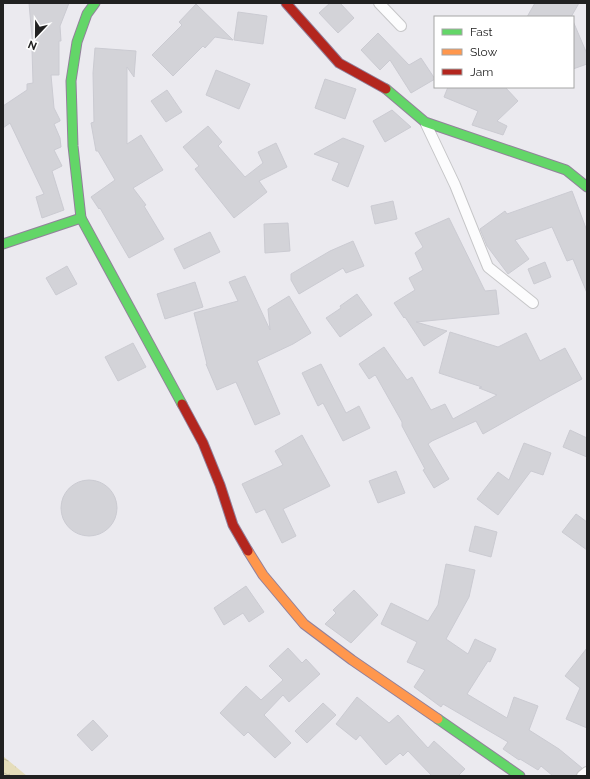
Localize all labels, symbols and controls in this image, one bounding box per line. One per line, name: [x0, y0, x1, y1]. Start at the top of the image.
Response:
north arrow: [16, 16, 56, 56]
legend: [434, 16, 574, 88]
text: Fast: [470, 25, 493, 39]
text: N: [26, 37, 39, 52]
text: Slow: [470, 45, 497, 59]
text: Jam: [470, 65, 493, 79]

